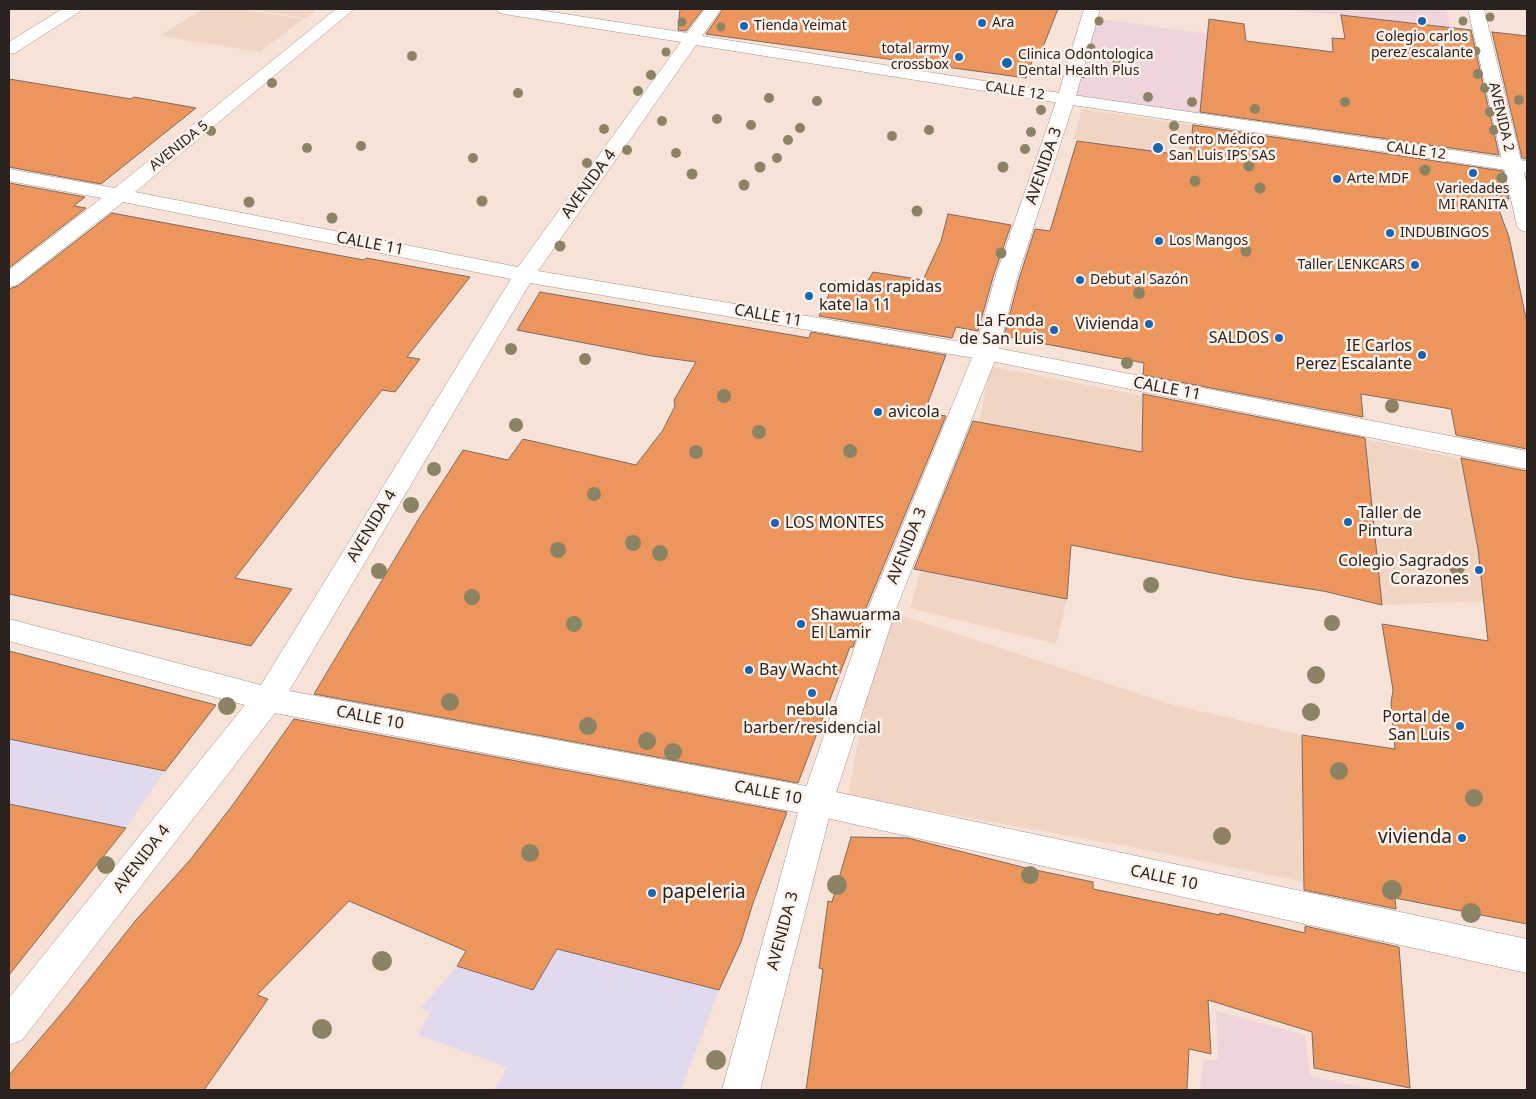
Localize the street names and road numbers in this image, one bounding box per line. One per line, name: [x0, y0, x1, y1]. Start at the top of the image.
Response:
street label: CALLE 12: [984, 78, 1046, 104]
street label: AVENIDA 2: [1485, 81, 1517, 153]
street label: AVENIDA 5: [146, 117, 212, 175]
street label: AVENIDA 3: [1022, 125, 1066, 207]
street label: CALLE 12: [1385, 139, 1447, 163]
street label: AVENIDA 4: [558, 146, 620, 222]
street label: CALLE 11: [335, 228, 405, 260]
street label: CALLE 11: [733, 301, 803, 331]
street label: CALLE 11: [1132, 373, 1202, 405]
street label: AVENIDA 4: [343, 487, 401, 565]
street label: AVENIDA 3: [883, 505, 931, 587]
street label: CALLE 10: [335, 702, 405, 734]
street label: CALLE 10: [733, 777, 803, 809]
street label: AVENIDA 4: [110, 821, 174, 897]
street label: CALLE 10: [1129, 861, 1199, 895]
street label: AVENIDA 3: [763, 890, 803, 972]

